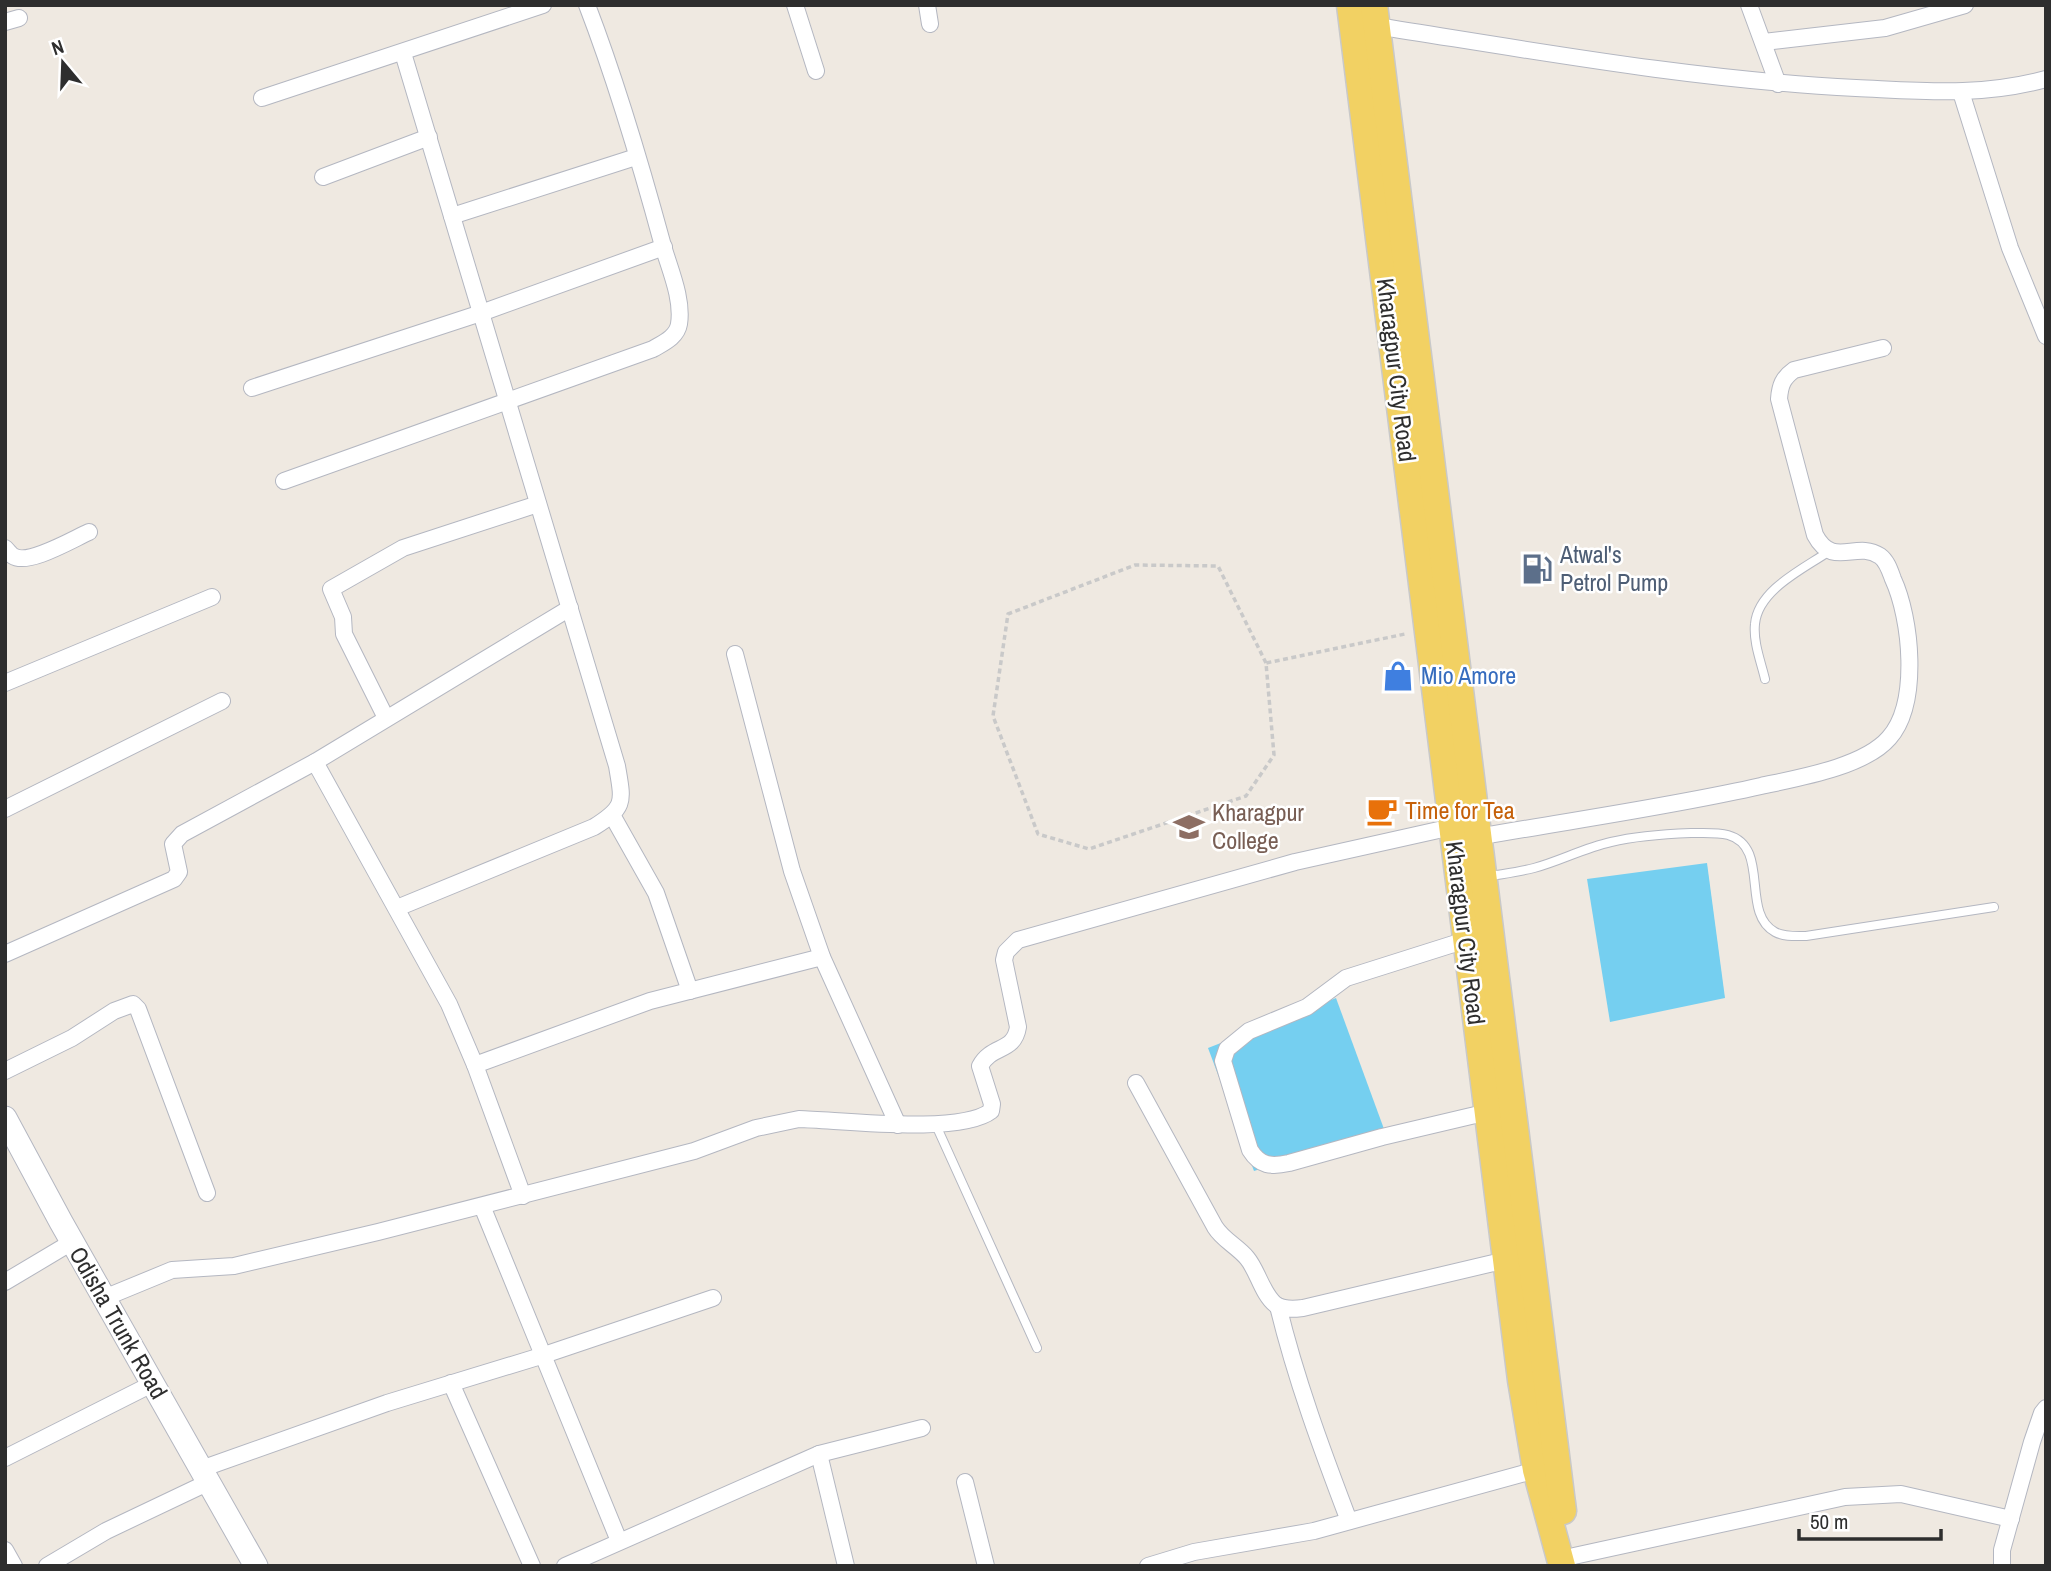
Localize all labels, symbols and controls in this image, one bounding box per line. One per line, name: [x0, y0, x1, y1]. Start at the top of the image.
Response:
north arrow: [28, 28, 98, 98]
text: N: [48, 33, 67, 61]
street label: Kharagpur City Road: [1370, 276, 1424, 464]
place label: Atwal's Petrol Pump: [1559, 538, 1668, 598]
fuel station icon: Atwal's Petrol Pump: [1520, 552, 1554, 586]
shop icon: Mio Amore: [1381, 659, 1415, 693]
place label: Mio Amore: [1421, 659, 1516, 691]
cafe icon: Time for Tea: [1365, 794, 1399, 828]
place label: Time for Tea: [1405, 794, 1515, 826]
place label: Kharagpur College: [1212, 796, 1304, 856]
school or university icon: Kharagpur College: [1172, 810, 1206, 844]
street label: Kharagpur City Road: [1439, 839, 1493, 1027]
street label: Odisha Trunk Road: [62, 1241, 175, 1404]
scale bar: [1799, 1498, 1941, 1542]
text: 50 m: [1810, 1507, 1848, 1536]

